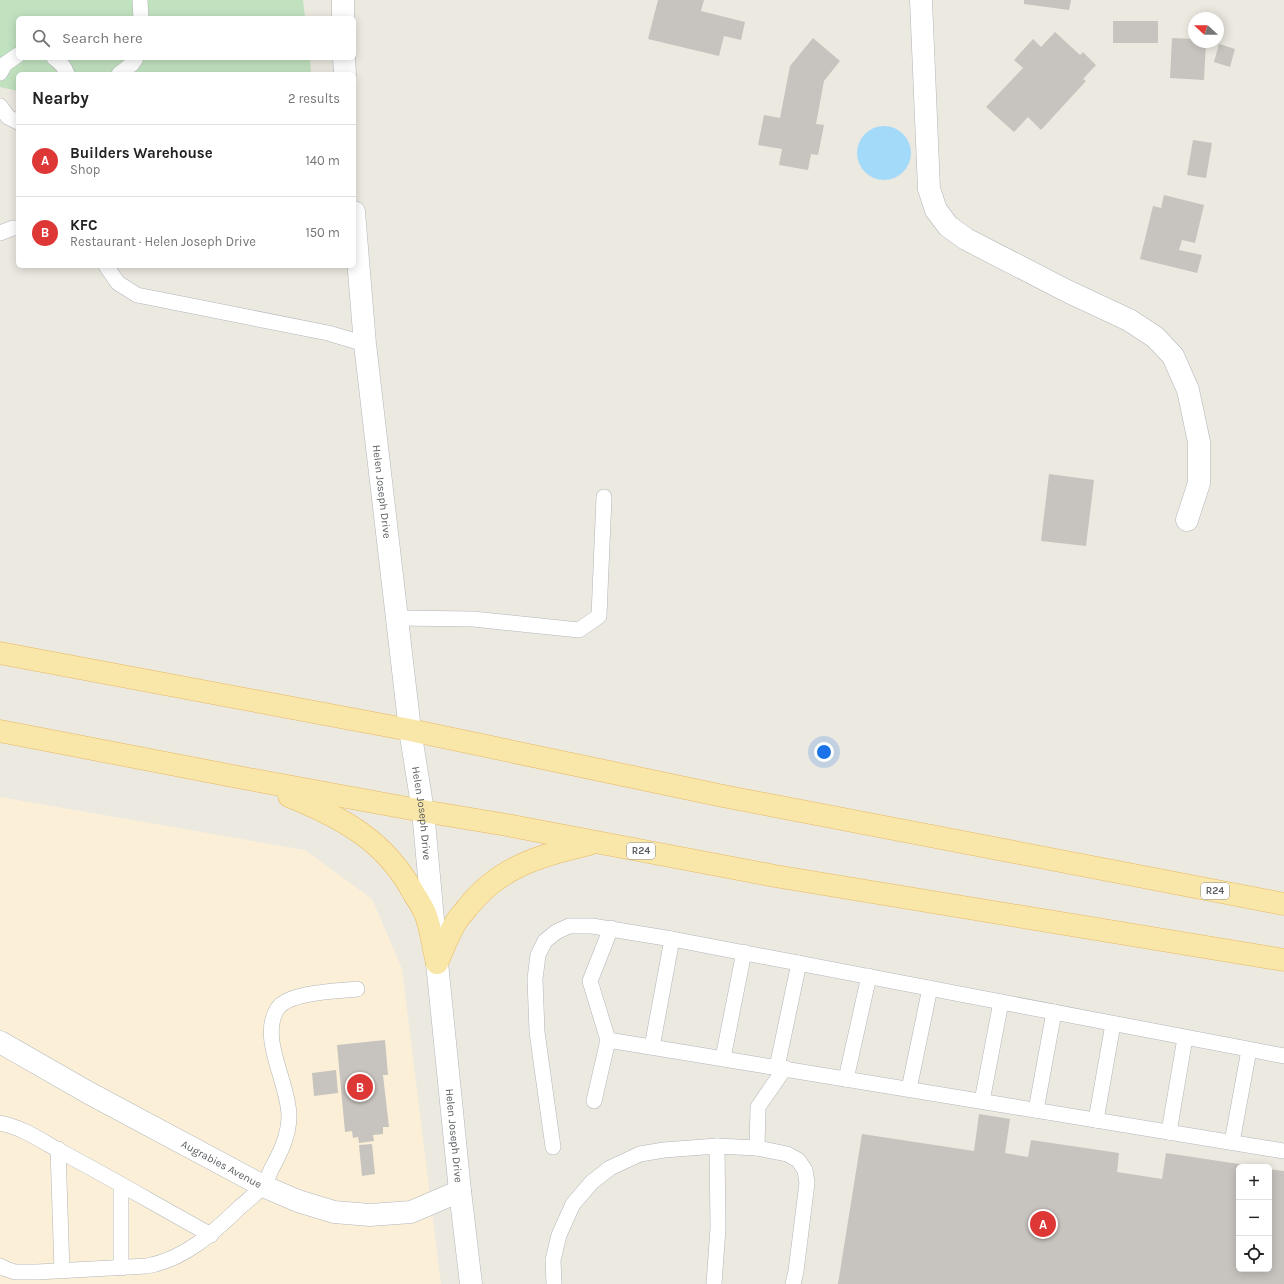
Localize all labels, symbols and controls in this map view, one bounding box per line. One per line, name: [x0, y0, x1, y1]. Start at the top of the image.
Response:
north arrow: [1188, 12, 1224, 48]
search box: [16, 16, 356, 60]
icon: search: [30, 27, 52, 49]
text: Search here: [62, 29, 143, 47]
text: Nearby: [32, 88, 89, 108]
text: 2 results: [288, 91, 340, 106]
text: Builders Warehouse: [70, 144, 213, 162]
text: A: [41, 153, 49, 168]
text: 140 m: [305, 153, 340, 168]
text: Shop: [70, 162, 100, 177]
text: KFC: [70, 216, 98, 234]
text: B: [41, 225, 49, 240]
text: 150 m: [305, 225, 340, 240]
text: Restaurant · Helen Joseph Drive: [70, 234, 256, 249]
street label: Helen Joseph Drive: [370, 444, 394, 539]
your location: [814, 742, 834, 762]
street label: Helen Joseph Drive: [409, 765, 434, 861]
road number: R24: [627, 843, 655, 859]
road number: R24: [1201, 883, 1229, 899]
pin: B: [347, 1072, 373, 1102]
street label: Helen Joseph Drive: [443, 1088, 466, 1183]
street label: Augrabies Avenue: [179, 1137, 264, 1191]
map controls: [1236, 1164, 1272, 1272]
button: +: [1236, 1164, 1272, 1200]
button: −: [1236, 1200, 1272, 1236]
pin: A: [1030, 1209, 1056, 1239]
button: locate: [1236, 1236, 1272, 1272]

